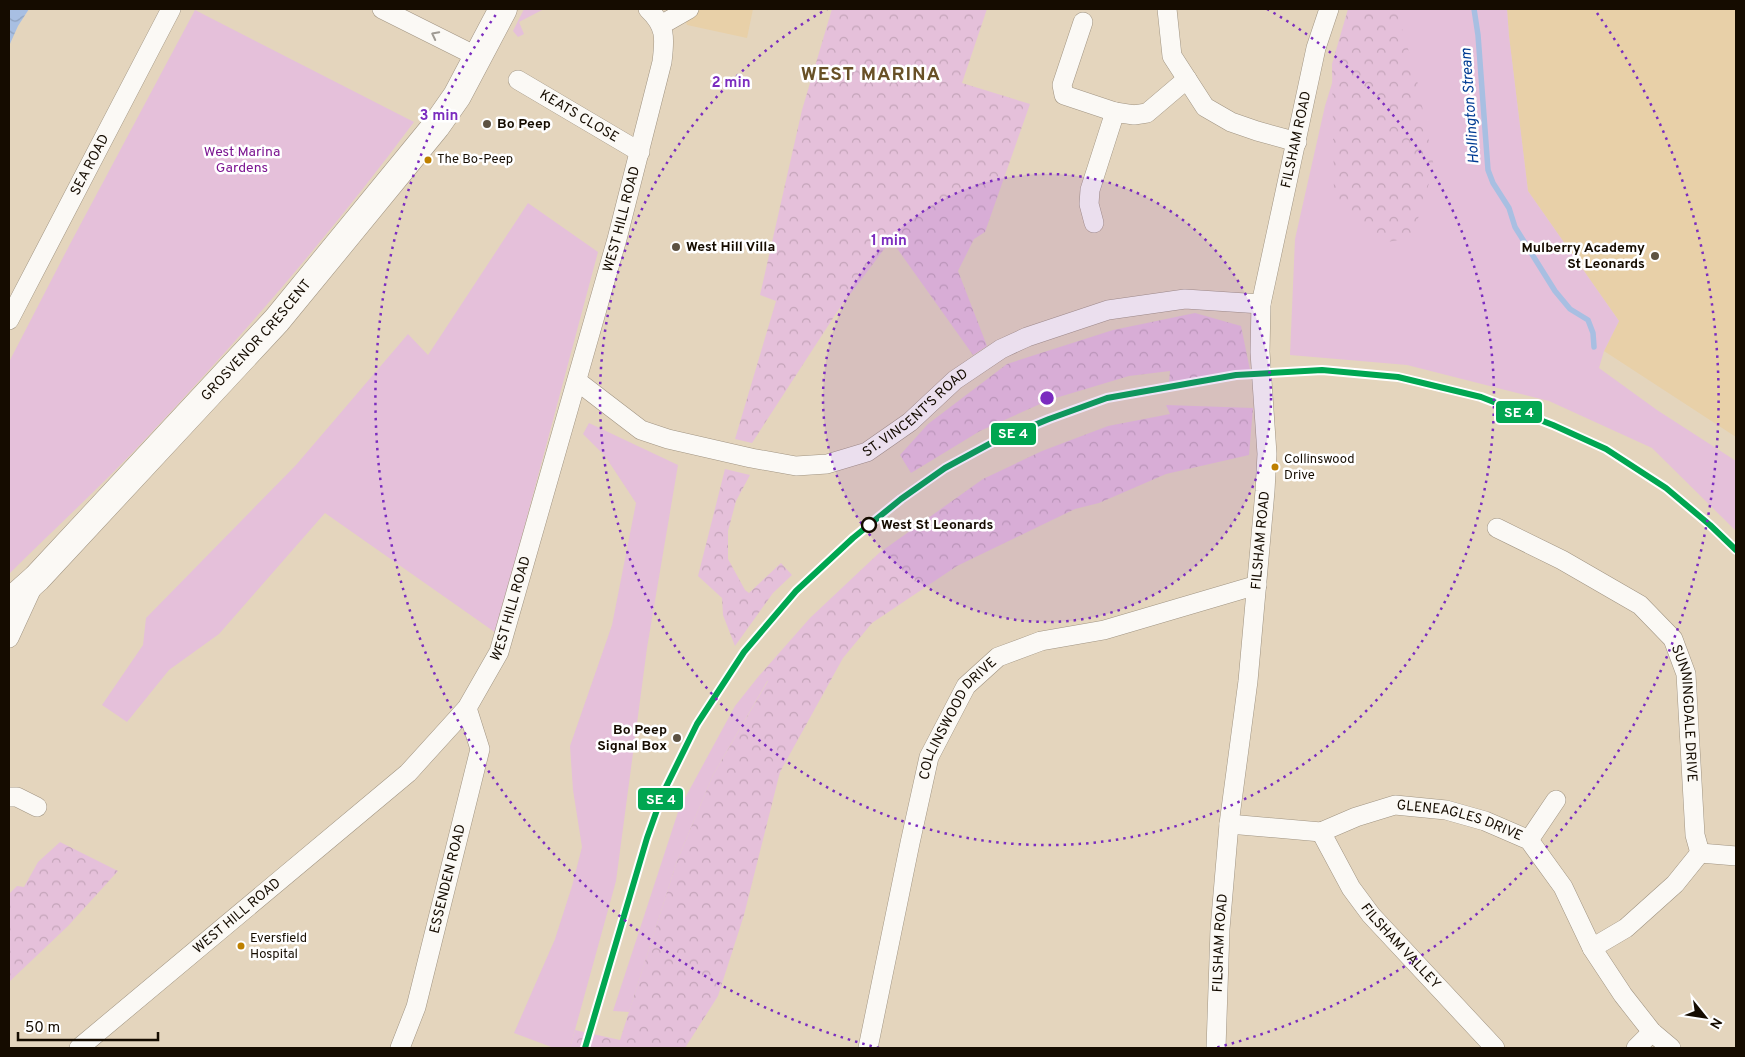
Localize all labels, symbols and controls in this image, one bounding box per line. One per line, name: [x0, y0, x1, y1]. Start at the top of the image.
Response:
one-way arrow: [431, 31, 440, 41]
water label: Hollington Stream: [1457, 47, 1485, 165]
district label: WEST MARINA: [801, 63, 941, 87]
text: 2 min: [711, 74, 751, 93]
street label: KEATS CLOSE: [536, 86, 622, 146]
street label: FILSHAM ROAD: [1278, 89, 1315, 190]
text: 3 min: [419, 107, 459, 126]
place label: Bo Peep: [497, 116, 551, 133]
marker: Bo Peep: [481, 118, 493, 130]
street label: SEA ROAD: [67, 131, 113, 198]
park label: West Marina Gardens: [204, 144, 280, 177]
place label: The Bo-Peep: [437, 152, 513, 168]
marker: The Bo-Peep: [423, 155, 433, 165]
street label: WEST HILL ROAD: [599, 164, 644, 274]
text: 1 min: [871, 232, 907, 251]
place label: West Hill Villa: [686, 239, 775, 256]
place label: Mulberry Academy St Leonards: [1522, 240, 1645, 273]
marker: West Hill Villa: [670, 241, 682, 253]
marker: Mulberry Academy St Leonards: [1649, 250, 1661, 262]
street label: GROSVENOR CRESCENT: [198, 276, 315, 404]
street label: ST. VINCENT'S ROAD: [859, 365, 971, 461]
centre of rings: [1038, 389, 1056, 407]
line badge: SE 4: [1495, 400, 1543, 424]
text: SE 4: [1504, 405, 1534, 422]
line badge: SE 4: [990, 422, 1037, 446]
text: SE 4: [998, 426, 1028, 443]
place label: Collinswood Drive: [1284, 452, 1355, 484]
marker: Collinswood Drive: [1270, 462, 1280, 472]
street label: FILSHAM ROAD: [1248, 490, 1273, 590]
marker: West St Leonards: [861, 517, 877, 533]
place label: West St Leonards: [881, 517, 994, 534]
street label: WEST HILL ROAD: [487, 554, 534, 664]
street label: SUNNINGDALE DRIVE: [1667, 642, 1701, 783]
street label: COLLINSWOOD DRIVE: [916, 654, 1000, 781]
place label: Bo Peep Signal Box: [597, 722, 667, 755]
marker: Bo Peep Signal Box: [671, 732, 683, 744]
line badge: SE 4: [637, 787, 684, 811]
text: SE 4: [646, 792, 676, 809]
street label: GLENEAGLES DRIVE: [1396, 797, 1525, 845]
street label: ESSENDEN ROAD: [426, 823, 469, 935]
street label: WEST HILL ROAD: [190, 874, 284, 957]
street label: FILSHAM ROAD: [1209, 893, 1231, 993]
street label: FILSHAM VALLEY: [1357, 900, 1444, 993]
place label: Eversfield Hospital: [250, 931, 307, 963]
marker: Eversfield Hospital: [236, 941, 246, 951]
north arrow: [1680, 992, 1730, 1042]
scale bar: [18, 1010, 158, 1042]
text: N: [1705, 1014, 1725, 1031]
text: 50 m: [25, 1019, 60, 1038]

